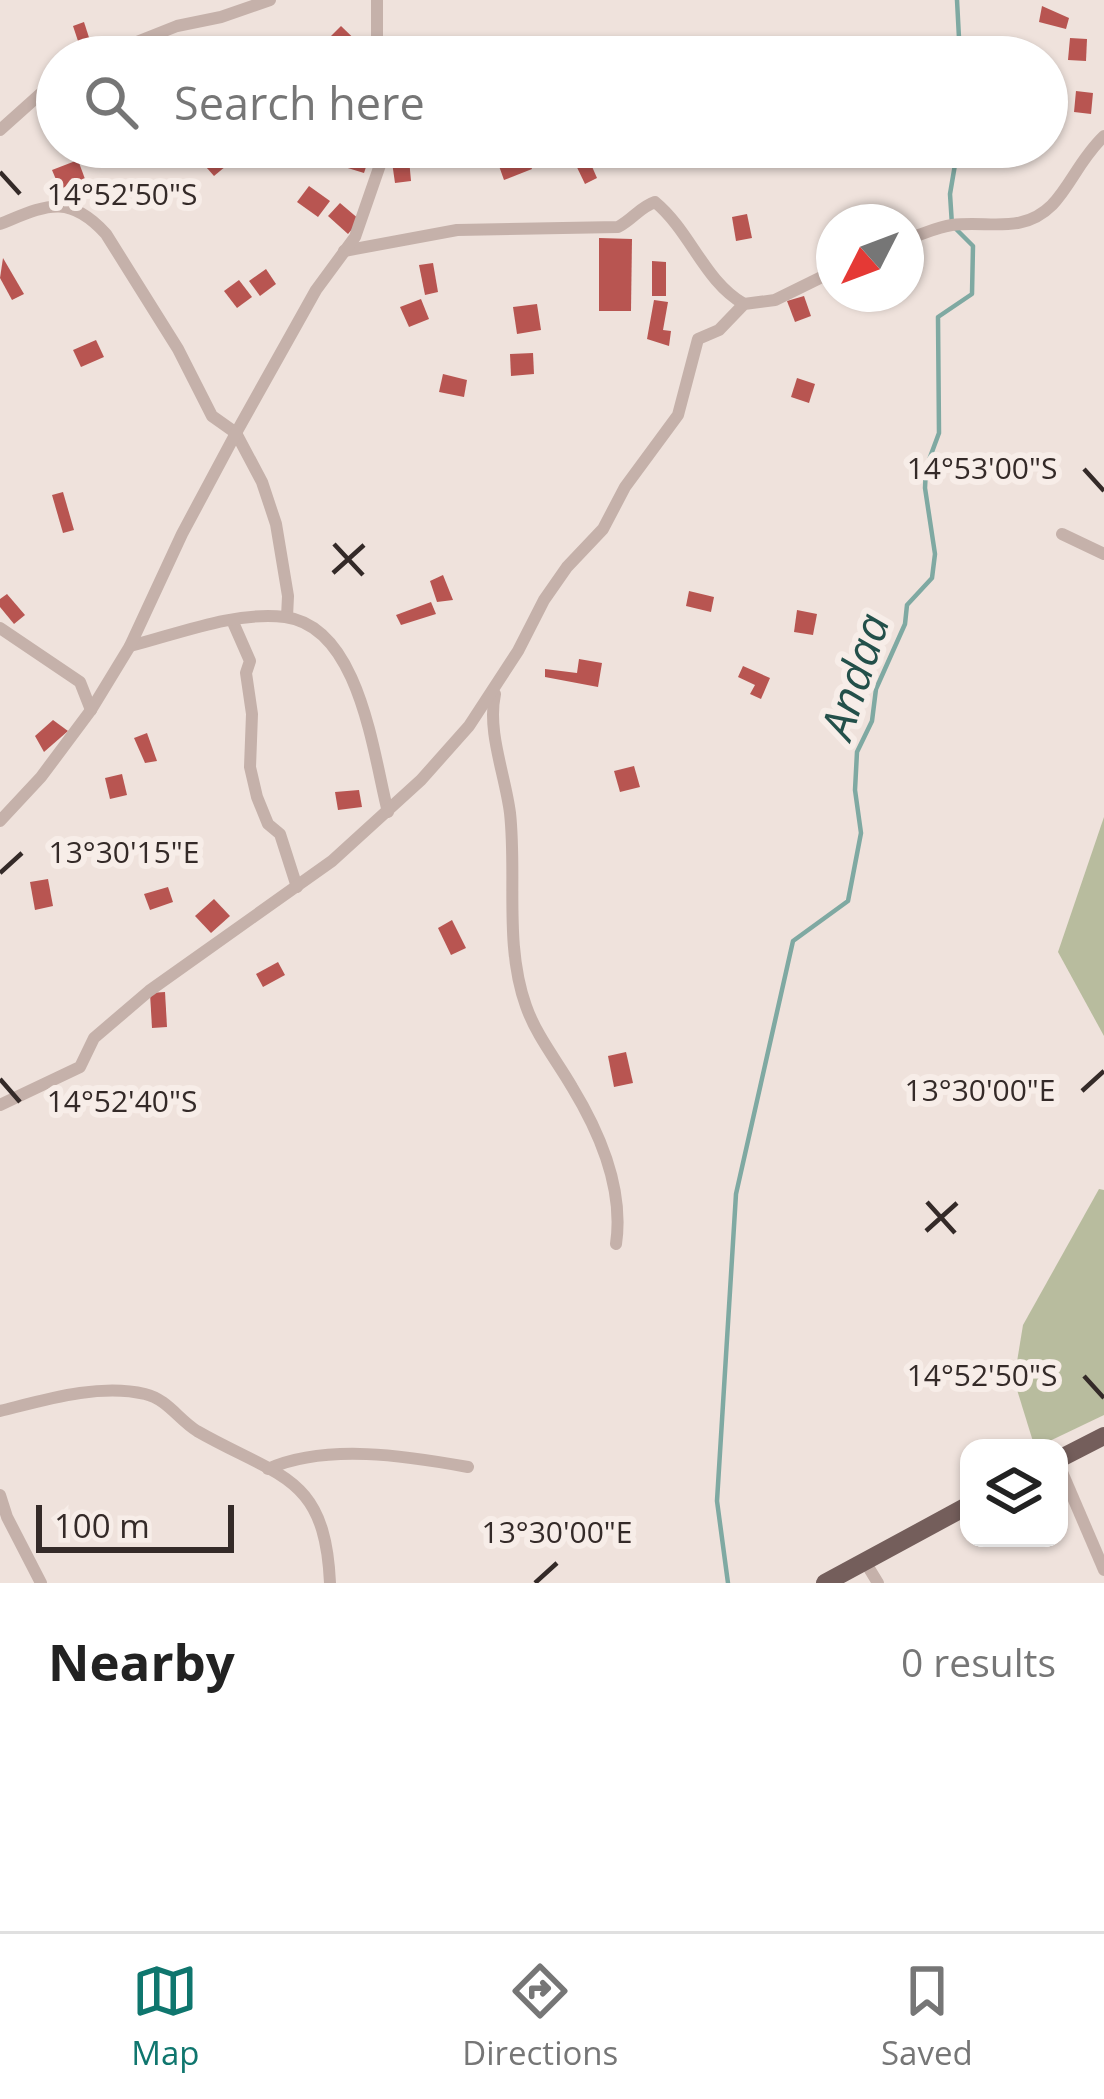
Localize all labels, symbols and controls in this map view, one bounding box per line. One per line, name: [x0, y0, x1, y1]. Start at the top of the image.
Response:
search box: [36, 36, 1068, 168]
icon: search: [78, 69, 144, 135]
text: Search here: [174, 72, 425, 133]
text: 14°52'50"S: [47, 173, 197, 214]
north arrow: [816, 204, 924, 312]
text: 14°53'00"S: [907, 447, 1057, 488]
water label: Andaa: [804, 605, 902, 749]
text: 13°30'15"E: [49, 831, 199, 872]
text: 13°30'00"E: [905, 1069, 1055, 1110]
text: 14°52'40"S: [47, 1080, 197, 1121]
text: 14°52'50"S: [907, 1354, 1057, 1395]
map controls: [960, 1439, 1068, 1547]
button: layers: [960, 1439, 1068, 1547]
scale bar: [36, 1499, 234, 1552]
text: 100 m: [54, 1503, 150, 1548]
text: 13°30'00"E: [482, 1511, 632, 1552]
text: Nearby: [48, 1626, 235, 1696]
text: 0 results: [901, 1635, 1056, 1688]
tab: Map: [131, 1958, 200, 2075]
tab: Directions: [462, 1958, 618, 2075]
tab: Saved: [881, 1958, 973, 2075]

